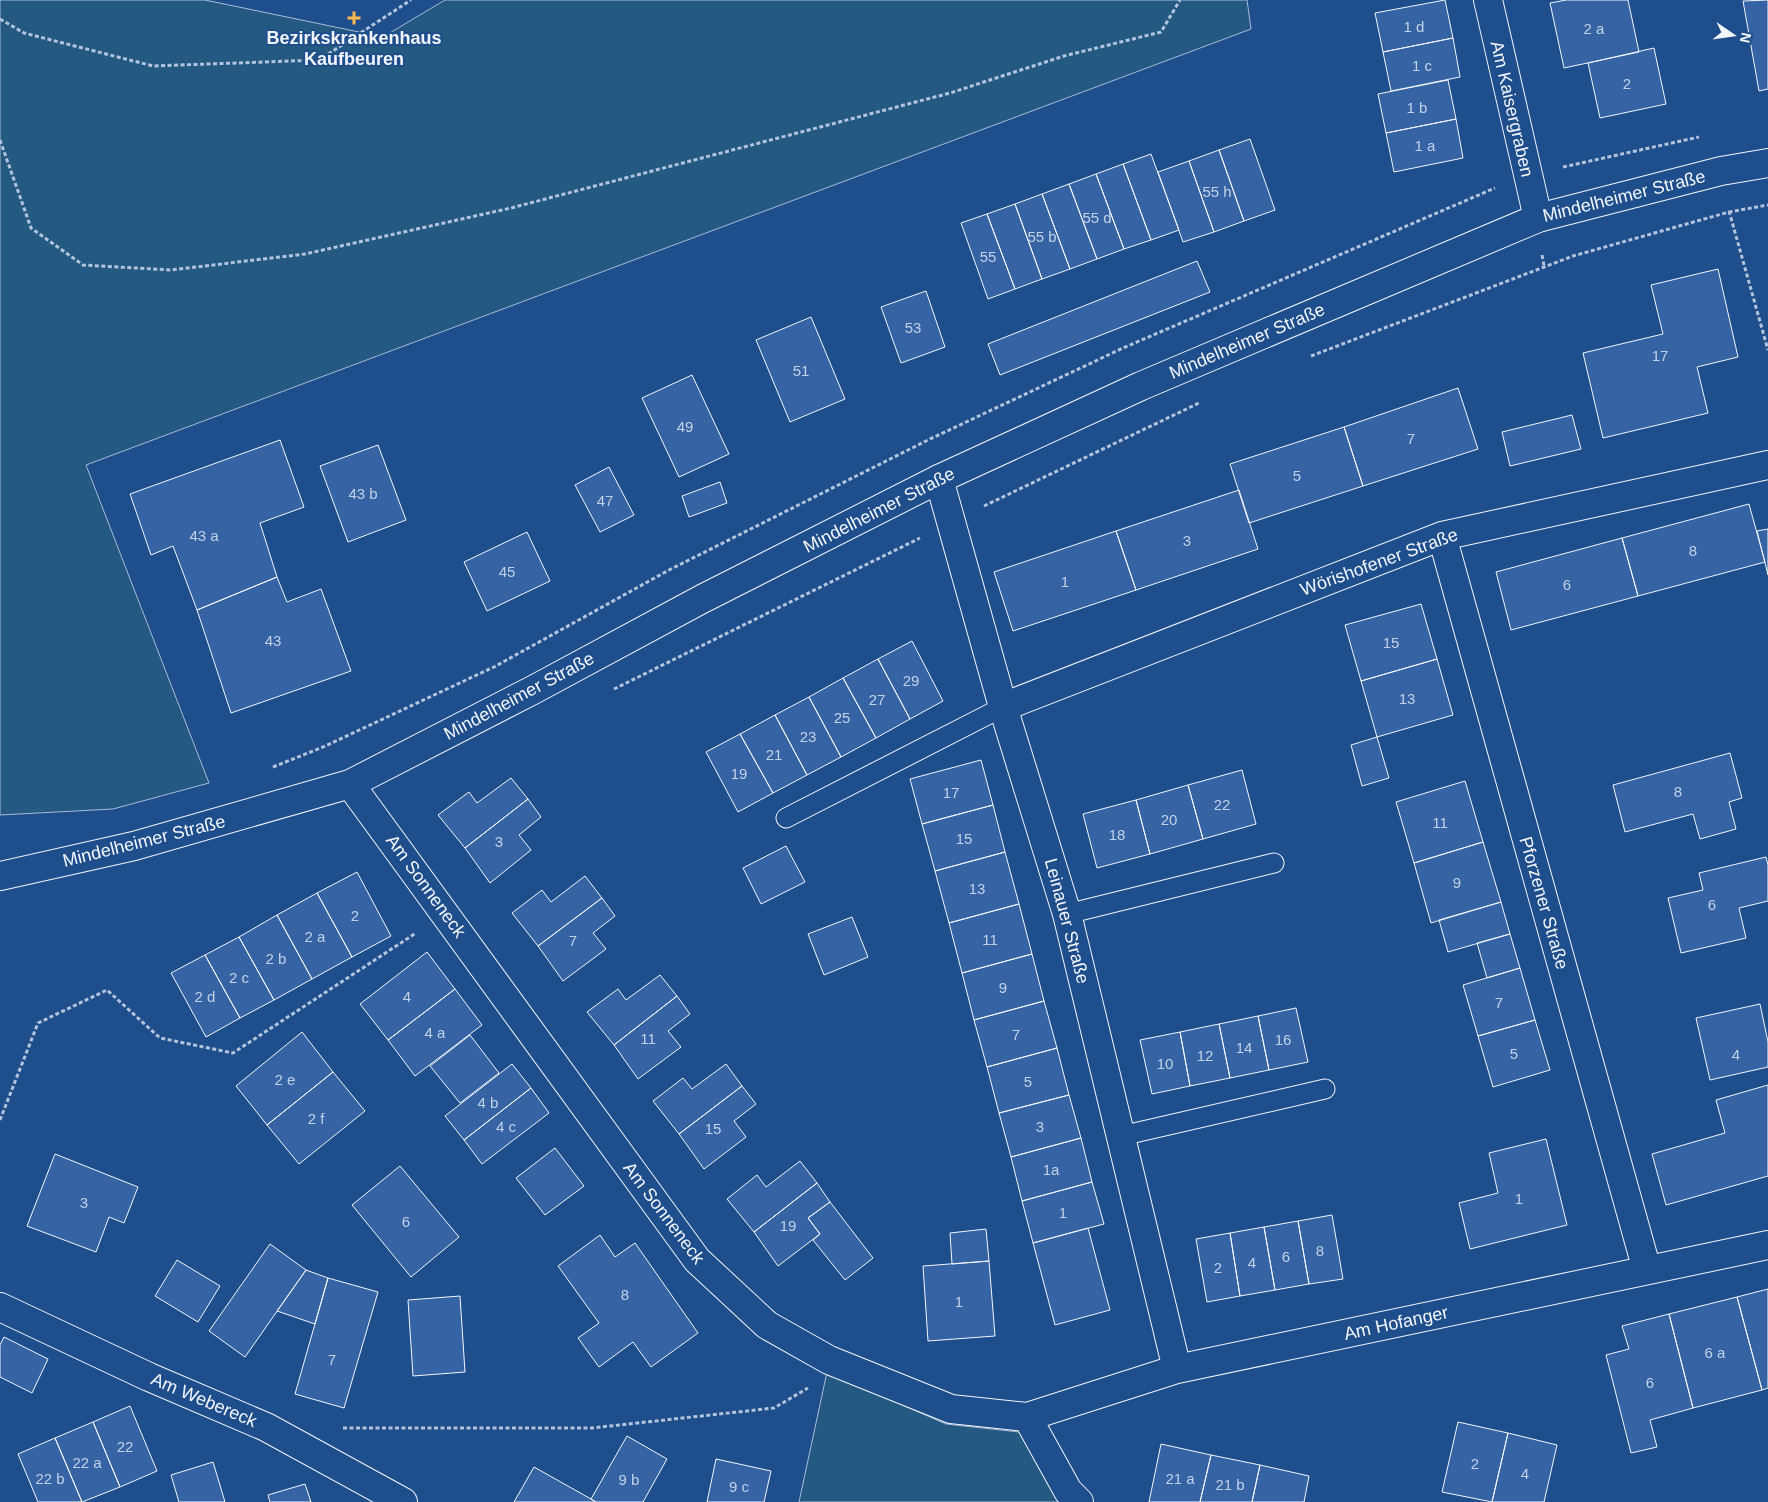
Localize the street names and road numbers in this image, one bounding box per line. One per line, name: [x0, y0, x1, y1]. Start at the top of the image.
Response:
street label: Am Kaisergraben: [1487, 39, 1537, 179]
street label: Mindelheimer Straße: [1541, 166, 1707, 226]
street label: Mindelheimer Straße: [1166, 299, 1328, 383]
street label: Mindelheimer Straße: [800, 463, 958, 557]
street label: Wörishofener Straße: [1298, 524, 1460, 600]
street label: Mindelheimer Straße: [441, 648, 597, 744]
street label: Mindelheimer Straße: [61, 811, 227, 871]
street label: Am Sonneneck: [382, 831, 471, 942]
street label: Pforzener Straße: [1515, 834, 1573, 972]
street label: Leinauer Straße: [1041, 856, 1093, 986]
street label: Am Sonneneck: [619, 1158, 709, 1269]
street label: Am Hofanger: [1342, 1302, 1450, 1344]
street label: Am Webereck: [148, 1369, 261, 1432]

